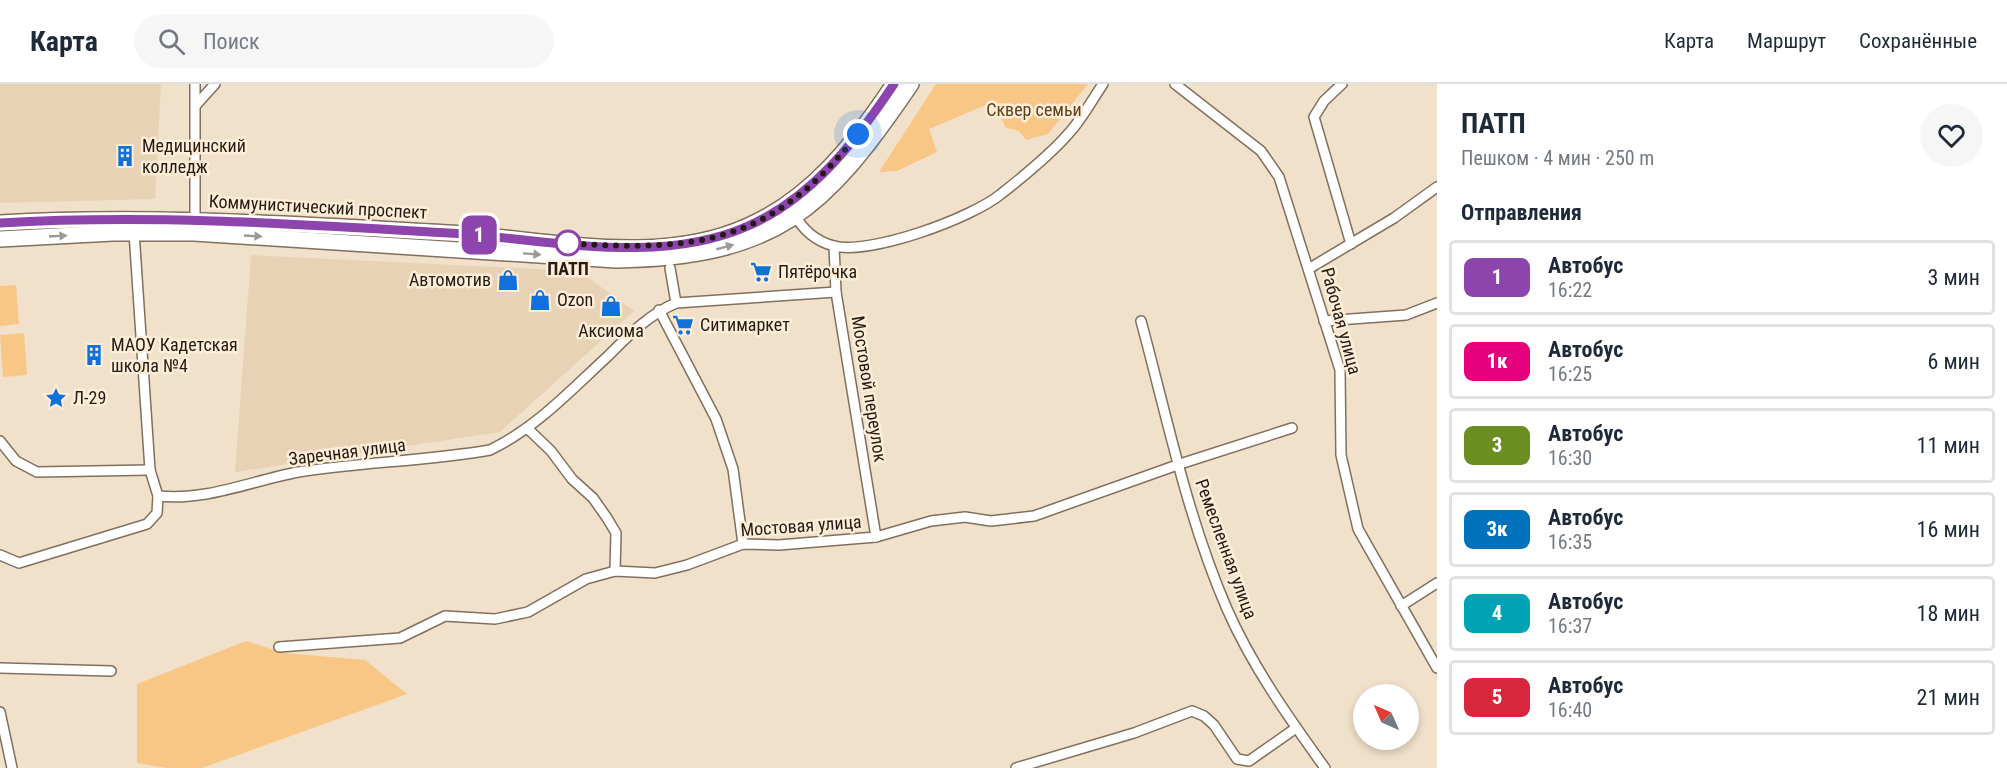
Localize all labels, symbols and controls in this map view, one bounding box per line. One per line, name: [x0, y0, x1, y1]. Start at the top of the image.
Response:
search box: [134, 14, 554, 68]
text: Карта: [30, 25, 98, 58]
icon: search: [155, 25, 188, 58]
text: Поиск: [203, 29, 260, 54]
text: Карта: [1664, 29, 1714, 53]
text: Маршрут: [1747, 29, 1826, 53]
text: Сохранённые: [1859, 29, 1977, 53]
park label: Сквер семьи: [986, 99, 1082, 120]
button: heart: [1920, 104, 1983, 167]
text: ПАТП: [1461, 107, 1526, 140]
your location: [843, 119, 873, 149]
place label: Медицинский колледж: [142, 135, 246, 177]
building icon: Медицинский колледж: [113, 144, 137, 168]
text: Пешком · 4 мин · 250 m: [1461, 146, 1654, 170]
street label: Коммунистический проспект: [208, 190, 428, 223]
text: Отправления: [1461, 200, 1582, 225]
line badge: 1: [460, 216, 498, 254]
text: 1: [474, 223, 484, 247]
marker: ПАТП: [555, 230, 581, 256]
one-way arrow: [49, 231, 68, 240]
one-way arrow: [244, 231, 263, 240]
one-way arrow: [716, 242, 734, 251]
one-way arrow: [522, 249, 541, 259]
text: Автобус: [1548, 253, 1623, 278]
place label: ПАТП: [547, 258, 589, 279]
supermarket icon: Пятёрочка: [749, 260, 773, 284]
place label: Пятёрочка: [778, 261, 857, 282]
street label: Рабочая улица: [1317, 265, 1366, 377]
text: 1: [1492, 265, 1502, 289]
text: 3 мин: [1927, 265, 1980, 290]
shop icon: Автомотив: [496, 268, 520, 292]
place label: Автомотив: [409, 269, 491, 290]
text: 16:22: [1548, 278, 1592, 302]
shop icon: Ozon: [528, 288, 552, 312]
place label: Ozon: [557, 289, 593, 310]
shop icon: Аксиома: [599, 294, 623, 318]
supermarket icon: Ситимаркет: [671, 313, 695, 337]
place label: Ситимаркет: [700, 314, 790, 335]
street label: Мостовой переулок: [848, 314, 891, 464]
place label: Аксиома: [578, 320, 644, 341]
place label: МАОУ Кадетская школа №4: [111, 334, 238, 376]
text: Автобус: [1548, 337, 1623, 362]
building icon: МАОУ Кадетская школа №4: [82, 343, 106, 367]
text: 1к: [1486, 349, 1508, 373]
text: 6 мин: [1927, 349, 1980, 374]
text: 16:25: [1548, 362, 1592, 386]
place icon: Л-29: [44, 386, 68, 410]
place label: Л-29: [73, 387, 106, 408]
text: Автобус: [1548, 421, 1623, 446]
text: 3: [1492, 433, 1502, 457]
text: 11 мин: [1917, 433, 1980, 458]
street label: Заречная улица: [287, 434, 407, 469]
text: 16:30: [1548, 446, 1592, 470]
street label: Ремесленная улица: [1191, 476, 1262, 622]
text: Автобус: [1548, 505, 1623, 530]
street label: Мостовая улица: [740, 511, 862, 540]
text: 3к: [1486, 517, 1508, 541]
text: 16 мин: [1917, 517, 1980, 542]
text: 16:35: [1548, 530, 1592, 554]
text: Автобус: [1548, 589, 1623, 614]
text: 4: [1492, 601, 1502, 625]
text: 18 мин: [1917, 601, 1980, 626]
text: 16:37: [1548, 614, 1592, 638]
text: Автобус: [1548, 673, 1623, 698]
north arrow: [1353, 684, 1419, 750]
map controls: [1353, 684, 1419, 750]
text: 5: [1492, 685, 1502, 709]
text: 21 мин: [1917, 685, 1980, 710]
text: 16:40: [1548, 698, 1592, 722]

